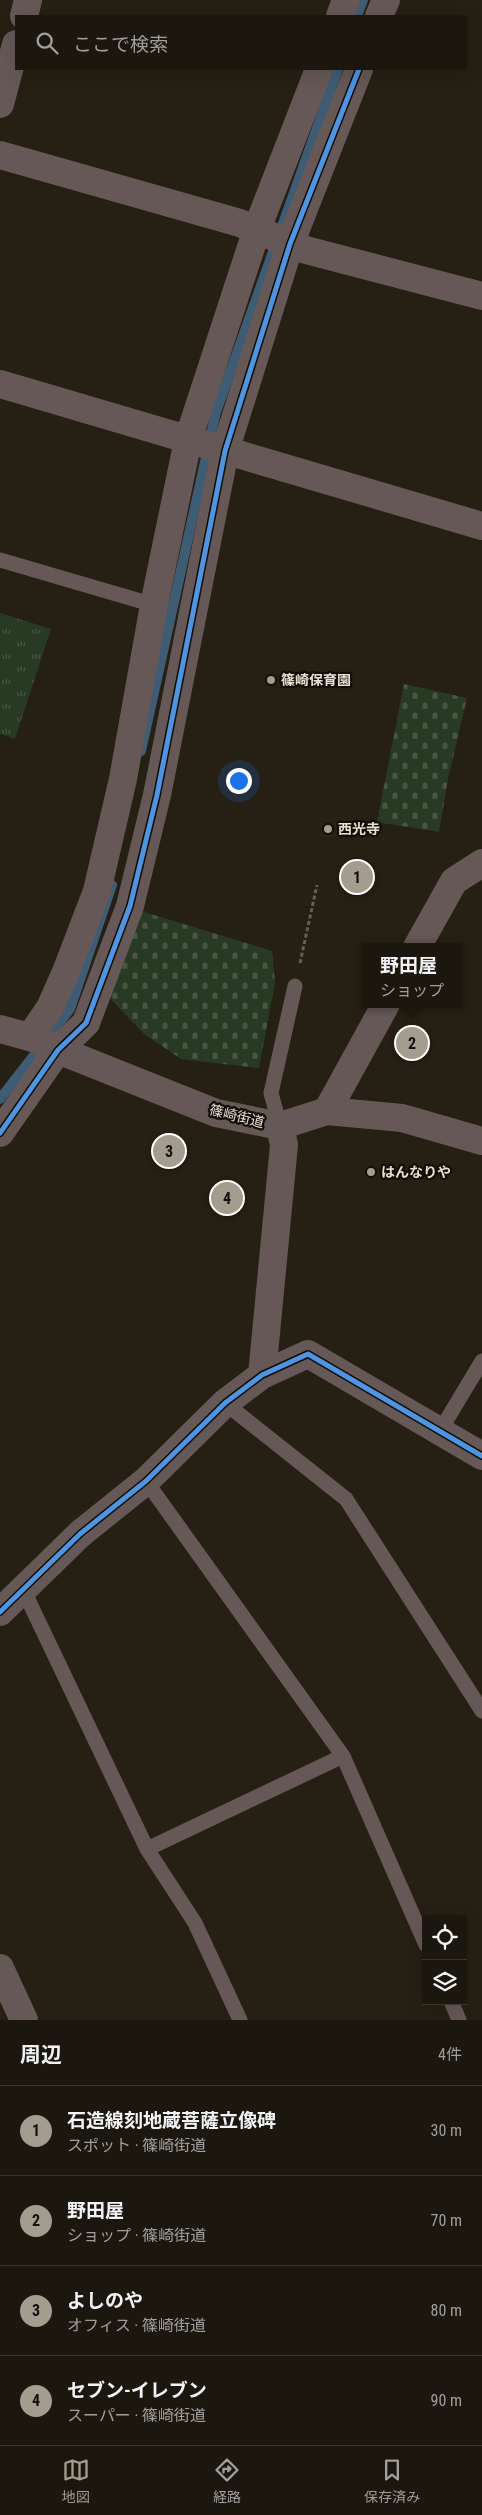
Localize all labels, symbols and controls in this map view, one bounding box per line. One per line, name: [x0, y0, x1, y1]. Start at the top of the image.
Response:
search box: [15, 15, 467, 70]
icon: search: [33, 29, 61, 57]
text: ここで検索: [73, 33, 168, 56]
place label: 篠崎保育園: [281, 672, 351, 688]
marker: 篠崎保育園: [265, 674, 277, 686]
your location: [226, 768, 252, 794]
place label: 西光寺: [338, 821, 380, 837]
marker: 西光寺: [322, 823, 334, 835]
pin: 1: [341, 858, 373, 896]
popup: [362, 943, 462, 1008]
text: 野田屋: [380, 954, 437, 977]
text: ショップ: [380, 981, 444, 1000]
pin: 2: [396, 1024, 428, 1062]
street label: 篠崎街道: [208, 1101, 266, 1131]
pin: 3: [153, 1132, 185, 1170]
place label: はんなりや: [381, 1164, 451, 1180]
marker: はんなりや: [365, 1166, 377, 1178]
pin: 4: [211, 1179, 243, 1217]
map controls: [422, 1915, 467, 2005]
button: locate: [422, 1915, 467, 1960]
button: layers: [422, 1960, 467, 2005]
text: 周辺: [20, 2043, 62, 2067]
text: 4件: [438, 2045, 462, 2064]
text: 石造線刻地蔵菩薩立像碑: [67, 2109, 276, 2132]
text: 1: [32, 2121, 40, 2140]
text: 30 m: [430, 2121, 462, 2140]
text: スポット · 篠崎街道: [67, 2136, 206, 2155]
text: 野田屋: [67, 2199, 124, 2222]
text: 2: [32, 2211, 40, 2230]
text: 70 m: [430, 2211, 462, 2230]
text: ショップ · 篠崎街道: [67, 2226, 206, 2245]
text: よしのや: [67, 2289, 143, 2312]
text: 3: [32, 2301, 40, 2320]
text: 80 m: [430, 2301, 462, 2320]
text: オフィス · 篠崎街道: [67, 2316, 206, 2335]
text: セブン-イレブン: [67, 2379, 207, 2402]
text: 4: [32, 2391, 40, 2410]
text: 90 m: [430, 2391, 462, 2410]
text: スーパー · 篠崎街道: [67, 2406, 206, 2425]
tab: 地図: [62, 2456, 90, 2506]
tab: 経路: [213, 2456, 241, 2506]
tab: 保存済み: [364, 2456, 420, 2506]

